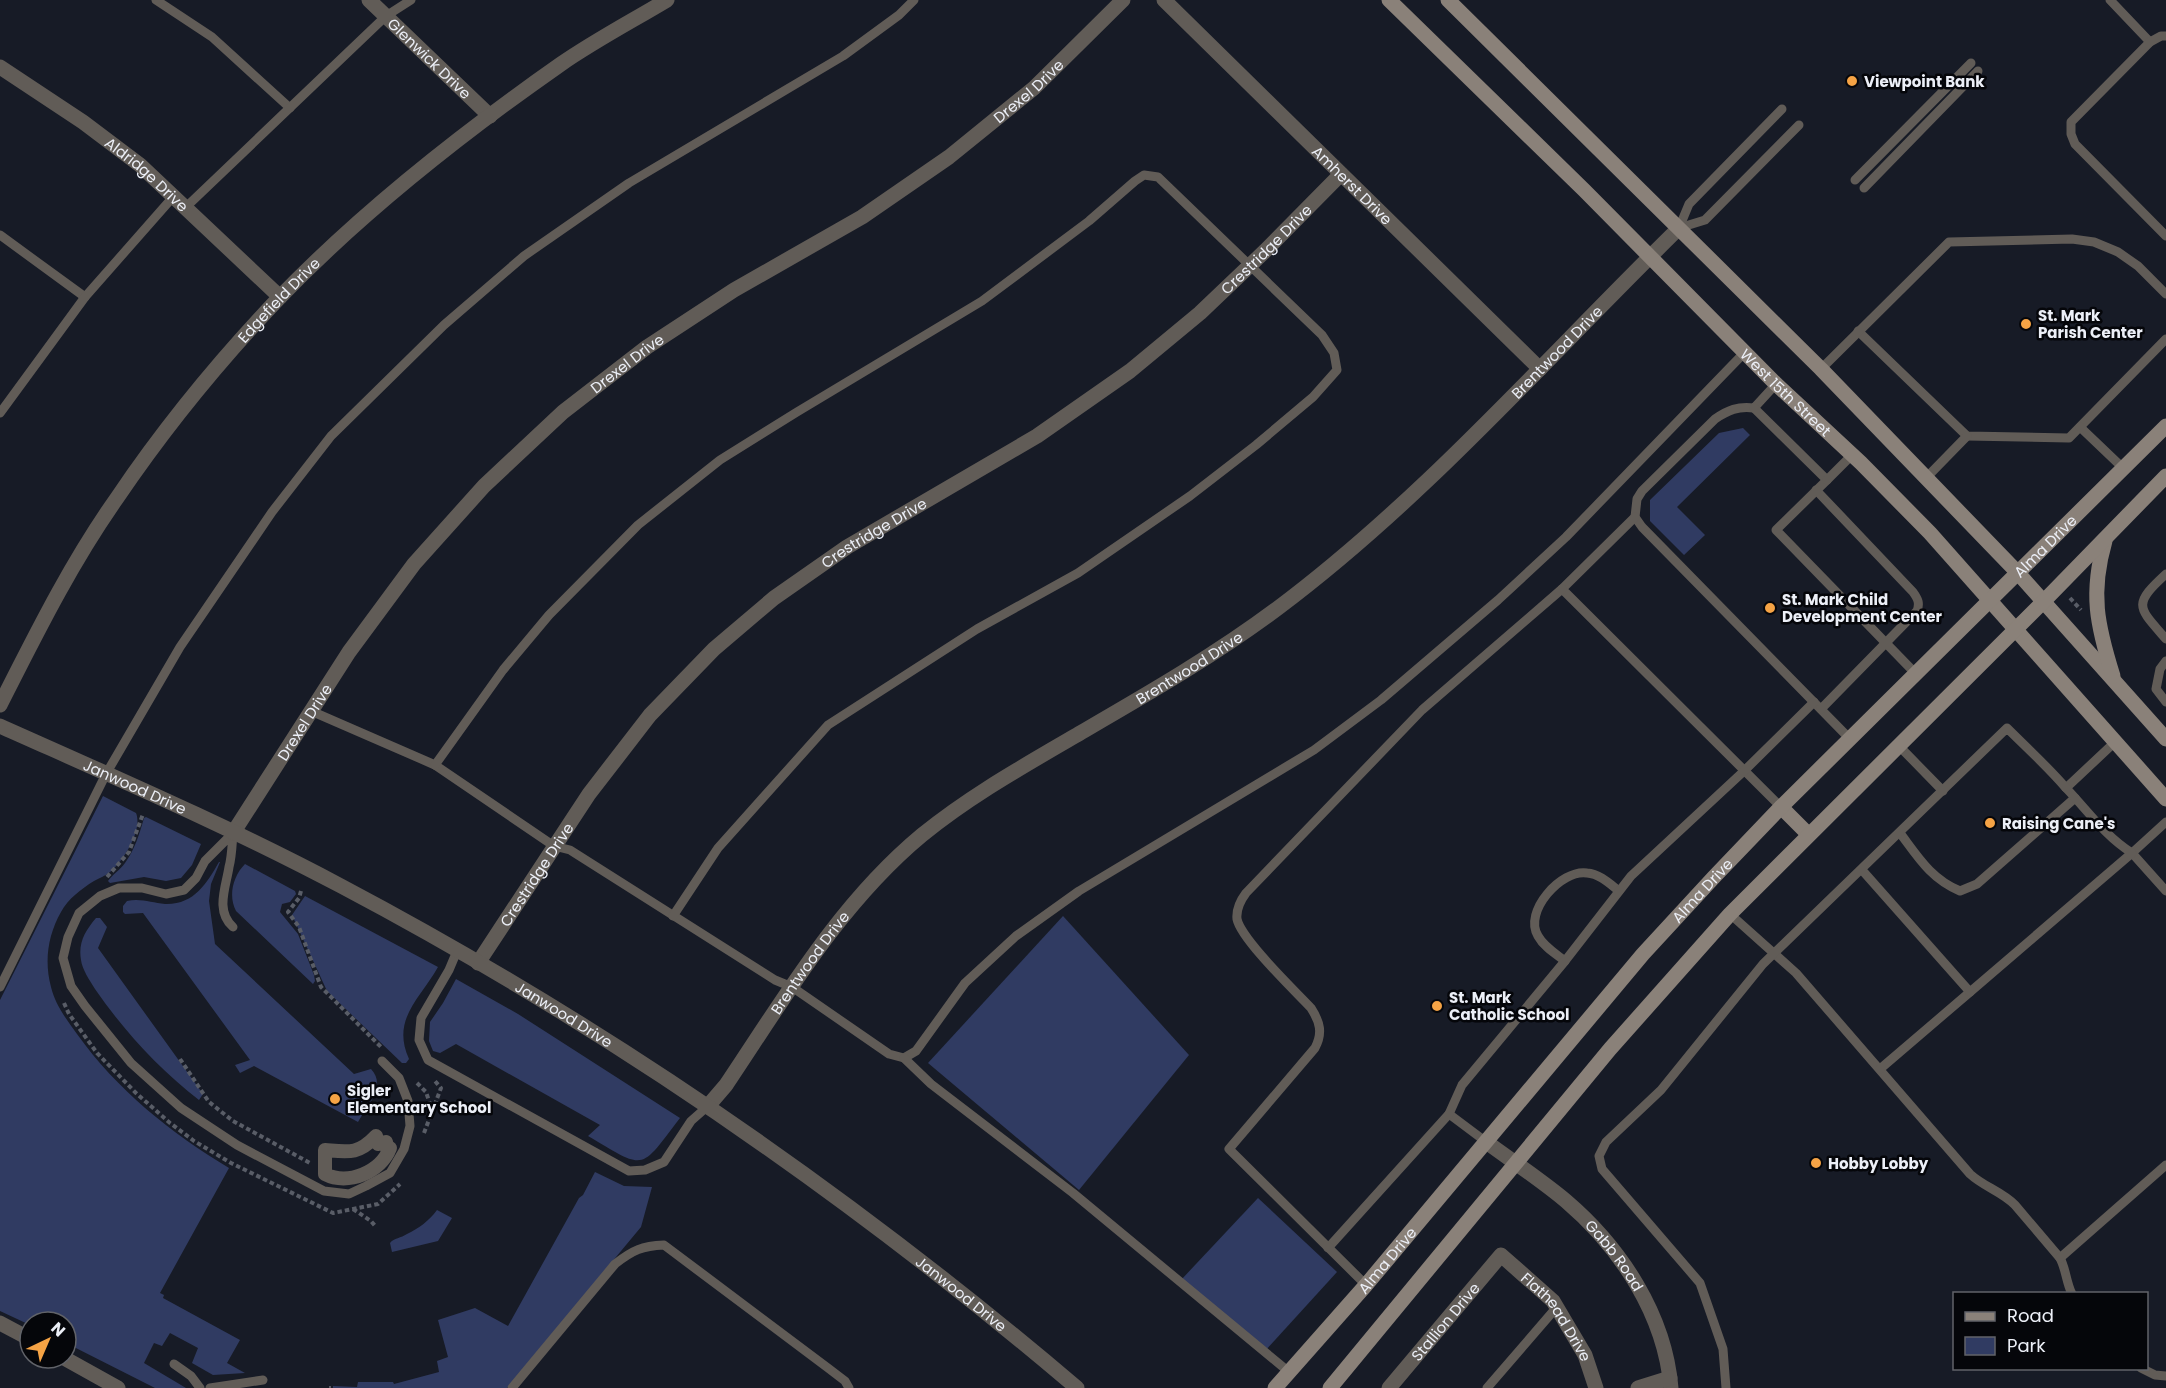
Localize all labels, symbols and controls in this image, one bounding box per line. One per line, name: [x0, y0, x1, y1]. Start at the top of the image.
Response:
street label: Glenwick Drive: [383, 13, 476, 103]
street label: Drexel Drive: [989, 54, 1068, 128]
place label: Viewpoint Bank: [1864, 71, 1985, 92]
marker: Viewpoint Bank: [1845, 74, 1859, 88]
street label: Aldridge Drive: [101, 132, 193, 216]
street label: Amherst Drive: [1308, 141, 1397, 229]
street label: Crestridge Drive: [1216, 199, 1316, 299]
street label: Edgefield Drive: [233, 253, 324, 347]
street label: Brentwood Drive: [1506, 301, 1607, 403]
place label: St. Mark Parish Center: [2038, 305, 2143, 343]
marker: St. Mark Parish Center: [2019, 317, 2033, 331]
street label: Drexel Drive: [586, 328, 668, 398]
street label: West 15th Street: [1736, 344, 1836, 441]
street label: Crestridge Drive: [816, 492, 930, 573]
street label: Alma Drive: [2009, 510, 2081, 582]
place label: St. Mark Child Development Center: [1782, 589, 1943, 627]
marker: St. Mark Child Development Center: [1763, 601, 1777, 615]
street label: Brentwood Drive: [1132, 626, 1247, 709]
street label: Drexel Drive: [272, 679, 337, 764]
street label: Janwood Drive: [80, 754, 190, 819]
place label: Raising Cane's: [2002, 813, 2115, 834]
marker: Raising Cane's: [1983, 816, 1997, 830]
street label: Crestridge Drive: [494, 818, 578, 930]
street label: Alma Drive: [1667, 853, 1737, 927]
street label: Brentwood Drive: [765, 906, 854, 1018]
street label: Janwood Drive: [511, 976, 617, 1052]
place label: St. Mark Catholic School: [1449, 987, 1569, 1025]
marker: St. Mark Catholic School: [1430, 999, 1444, 1013]
place label: Sigler Elementary School: [347, 1080, 491, 1118]
marker: Sigler Elementary School: [328, 1092, 342, 1106]
place label: Hobby Lobby: [1828, 1153, 1929, 1174]
marker: Hobby Lobby: [1809, 1156, 1823, 1170]
street label: Gabb Road: [1581, 1215, 1649, 1295]
street label: Alma Drive: [1353, 1222, 1421, 1298]
street label: Janwood Drive: [911, 1251, 1011, 1336]
street label: Flathead Drive: [1517, 1267, 1597, 1364]
street label: Stallion Drive: [1406, 1278, 1484, 1365]
legend: [1953, 1292, 2148, 1370]
text: Road: [2007, 1303, 2054, 1328]
north arrow: [18, 1310, 78, 1370]
text: N: [46, 1317, 70, 1342]
text: Park: [2007, 1333, 2046, 1358]

